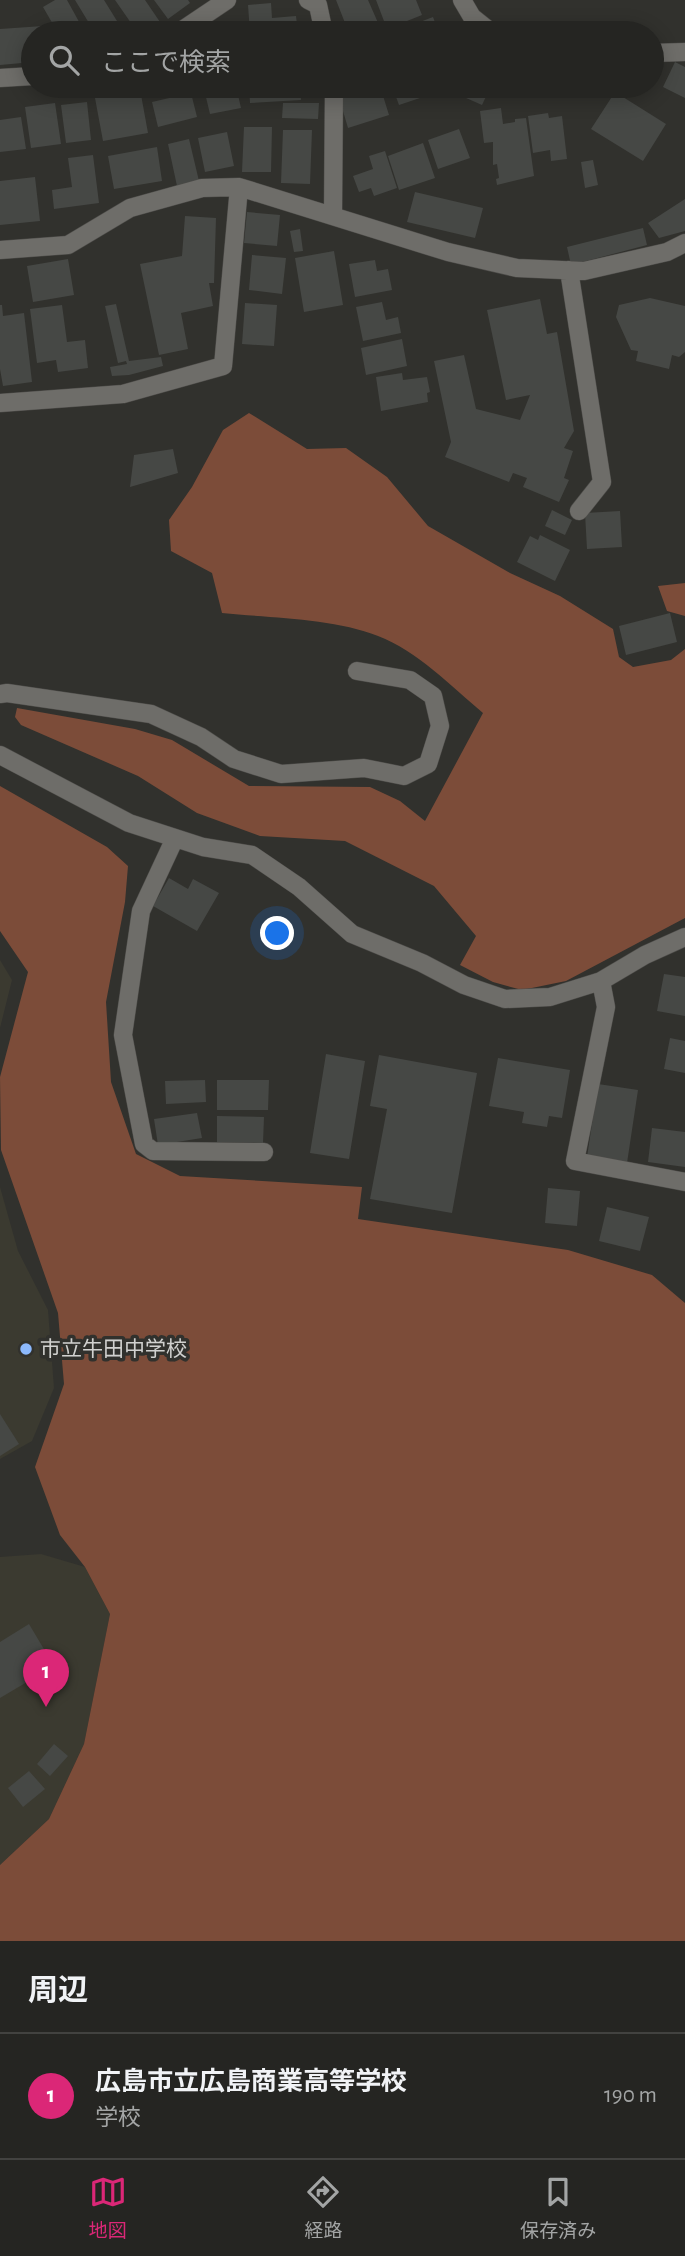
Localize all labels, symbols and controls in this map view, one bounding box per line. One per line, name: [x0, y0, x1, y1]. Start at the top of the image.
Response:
search box: [21, 21, 664, 98]
icon: search: [45, 41, 83, 79]
text: ここで検索: [101, 50, 231, 76]
your location: [260, 916, 294, 950]
place label: 市立牛田中学校: [40, 1338, 187, 1360]
marker: 市立牛田中学校: [18, 1341, 34, 1357]
pin: 1: [23, 1649, 69, 1707]
text: 周辺: [28, 1976, 88, 2006]
text: 広島市立広島商業高等学校: [95, 2069, 407, 2095]
text: 1: [47, 2084, 55, 2107]
text: 190 m: [604, 2084, 657, 2107]
text: 学校: [95, 2107, 141, 2130]
tab: 地図: [89, 2173, 127, 2243]
tab: 経路: [304, 2173, 342, 2243]
tab: 保存済み: [520, 2173, 596, 2243]

